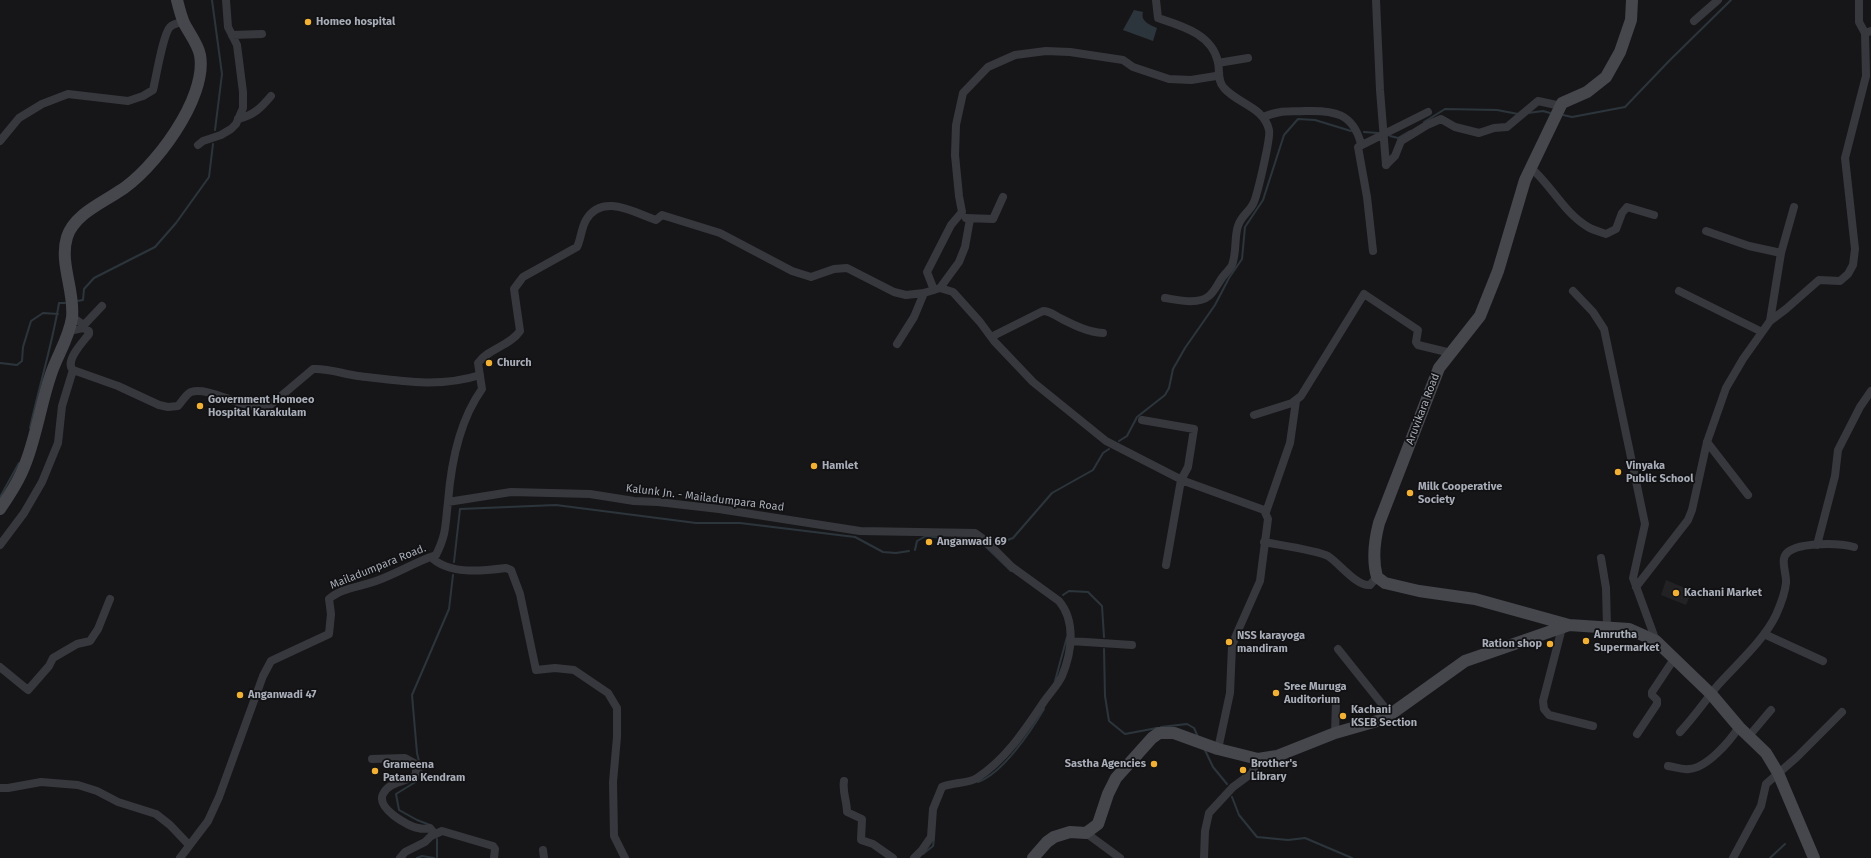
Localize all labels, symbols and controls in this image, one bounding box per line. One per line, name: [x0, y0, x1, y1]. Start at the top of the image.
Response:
place label: Homeo hospital: [316, 15, 395, 29]
marker: Homeo hospital: [303, 17, 313, 27]
place label: Church: [497, 356, 532, 370]
marker: Church: [484, 358, 494, 368]
street label: Aruvikara Road: [1403, 372, 1443, 446]
place label: Government Homoeo Hospital Karakulam: [208, 393, 314, 419]
marker: Government Homoeo Hospital Karakulam: [195, 401, 205, 411]
place label: Hamlet: [822, 459, 858, 473]
place label: Vinyaka Public School: [1626, 459, 1693, 485]
marker: Hamlet: [809, 461, 819, 471]
marker: Vinyaka Public School: [1613, 467, 1623, 477]
place label: Milk Cooperative Society: [1418, 480, 1502, 506]
street label: Kalunk Jn. - Mailadumpara Road: [625, 482, 785, 514]
marker: Milk Cooperative Society: [1405, 488, 1415, 498]
place label: Anganwadi 69: [937, 535, 1007, 549]
marker: Anganwadi 69: [924, 537, 934, 547]
street label: Mailadumpara Road.: [328, 542, 428, 592]
place label: Kachani Market: [1684, 586, 1762, 600]
marker: Kachani Market: [1671, 588, 1681, 598]
place label: Amrutha Supermarket: [1594, 628, 1660, 654]
place label: NSS karayoga mandiram: [1237, 629, 1305, 655]
marker: Amrutha Supermarket: [1581, 636, 1591, 646]
marker: NSS karayoga mandiram: [1224, 637, 1234, 647]
place label: Ration shop: [1482, 637, 1542, 651]
marker: Ration shop: [1545, 639, 1555, 649]
place label: Sree Muruga Auditorium: [1284, 680, 1347, 706]
place label: Anganwadi 47: [248, 688, 316, 702]
marker: Sree Muruga Auditorium: [1271, 688, 1281, 698]
marker: Anganwadi 47: [235, 690, 245, 700]
place label: Kachani KSEB Section: [1351, 703, 1417, 729]
marker: Kachani KSEB Section: [1338, 711, 1348, 721]
place label: Sastha Agencies: [1065, 757, 1146, 771]
place label: Brother's Library: [1251, 757, 1297, 783]
place label: Grameena Patana Kendram: [383, 758, 465, 784]
marker: Sastha Agencies: [1149, 759, 1159, 769]
marker: Brother's Library: [1238, 765, 1248, 775]
marker: Grameena Patana Kendram: [370, 766, 380, 776]

